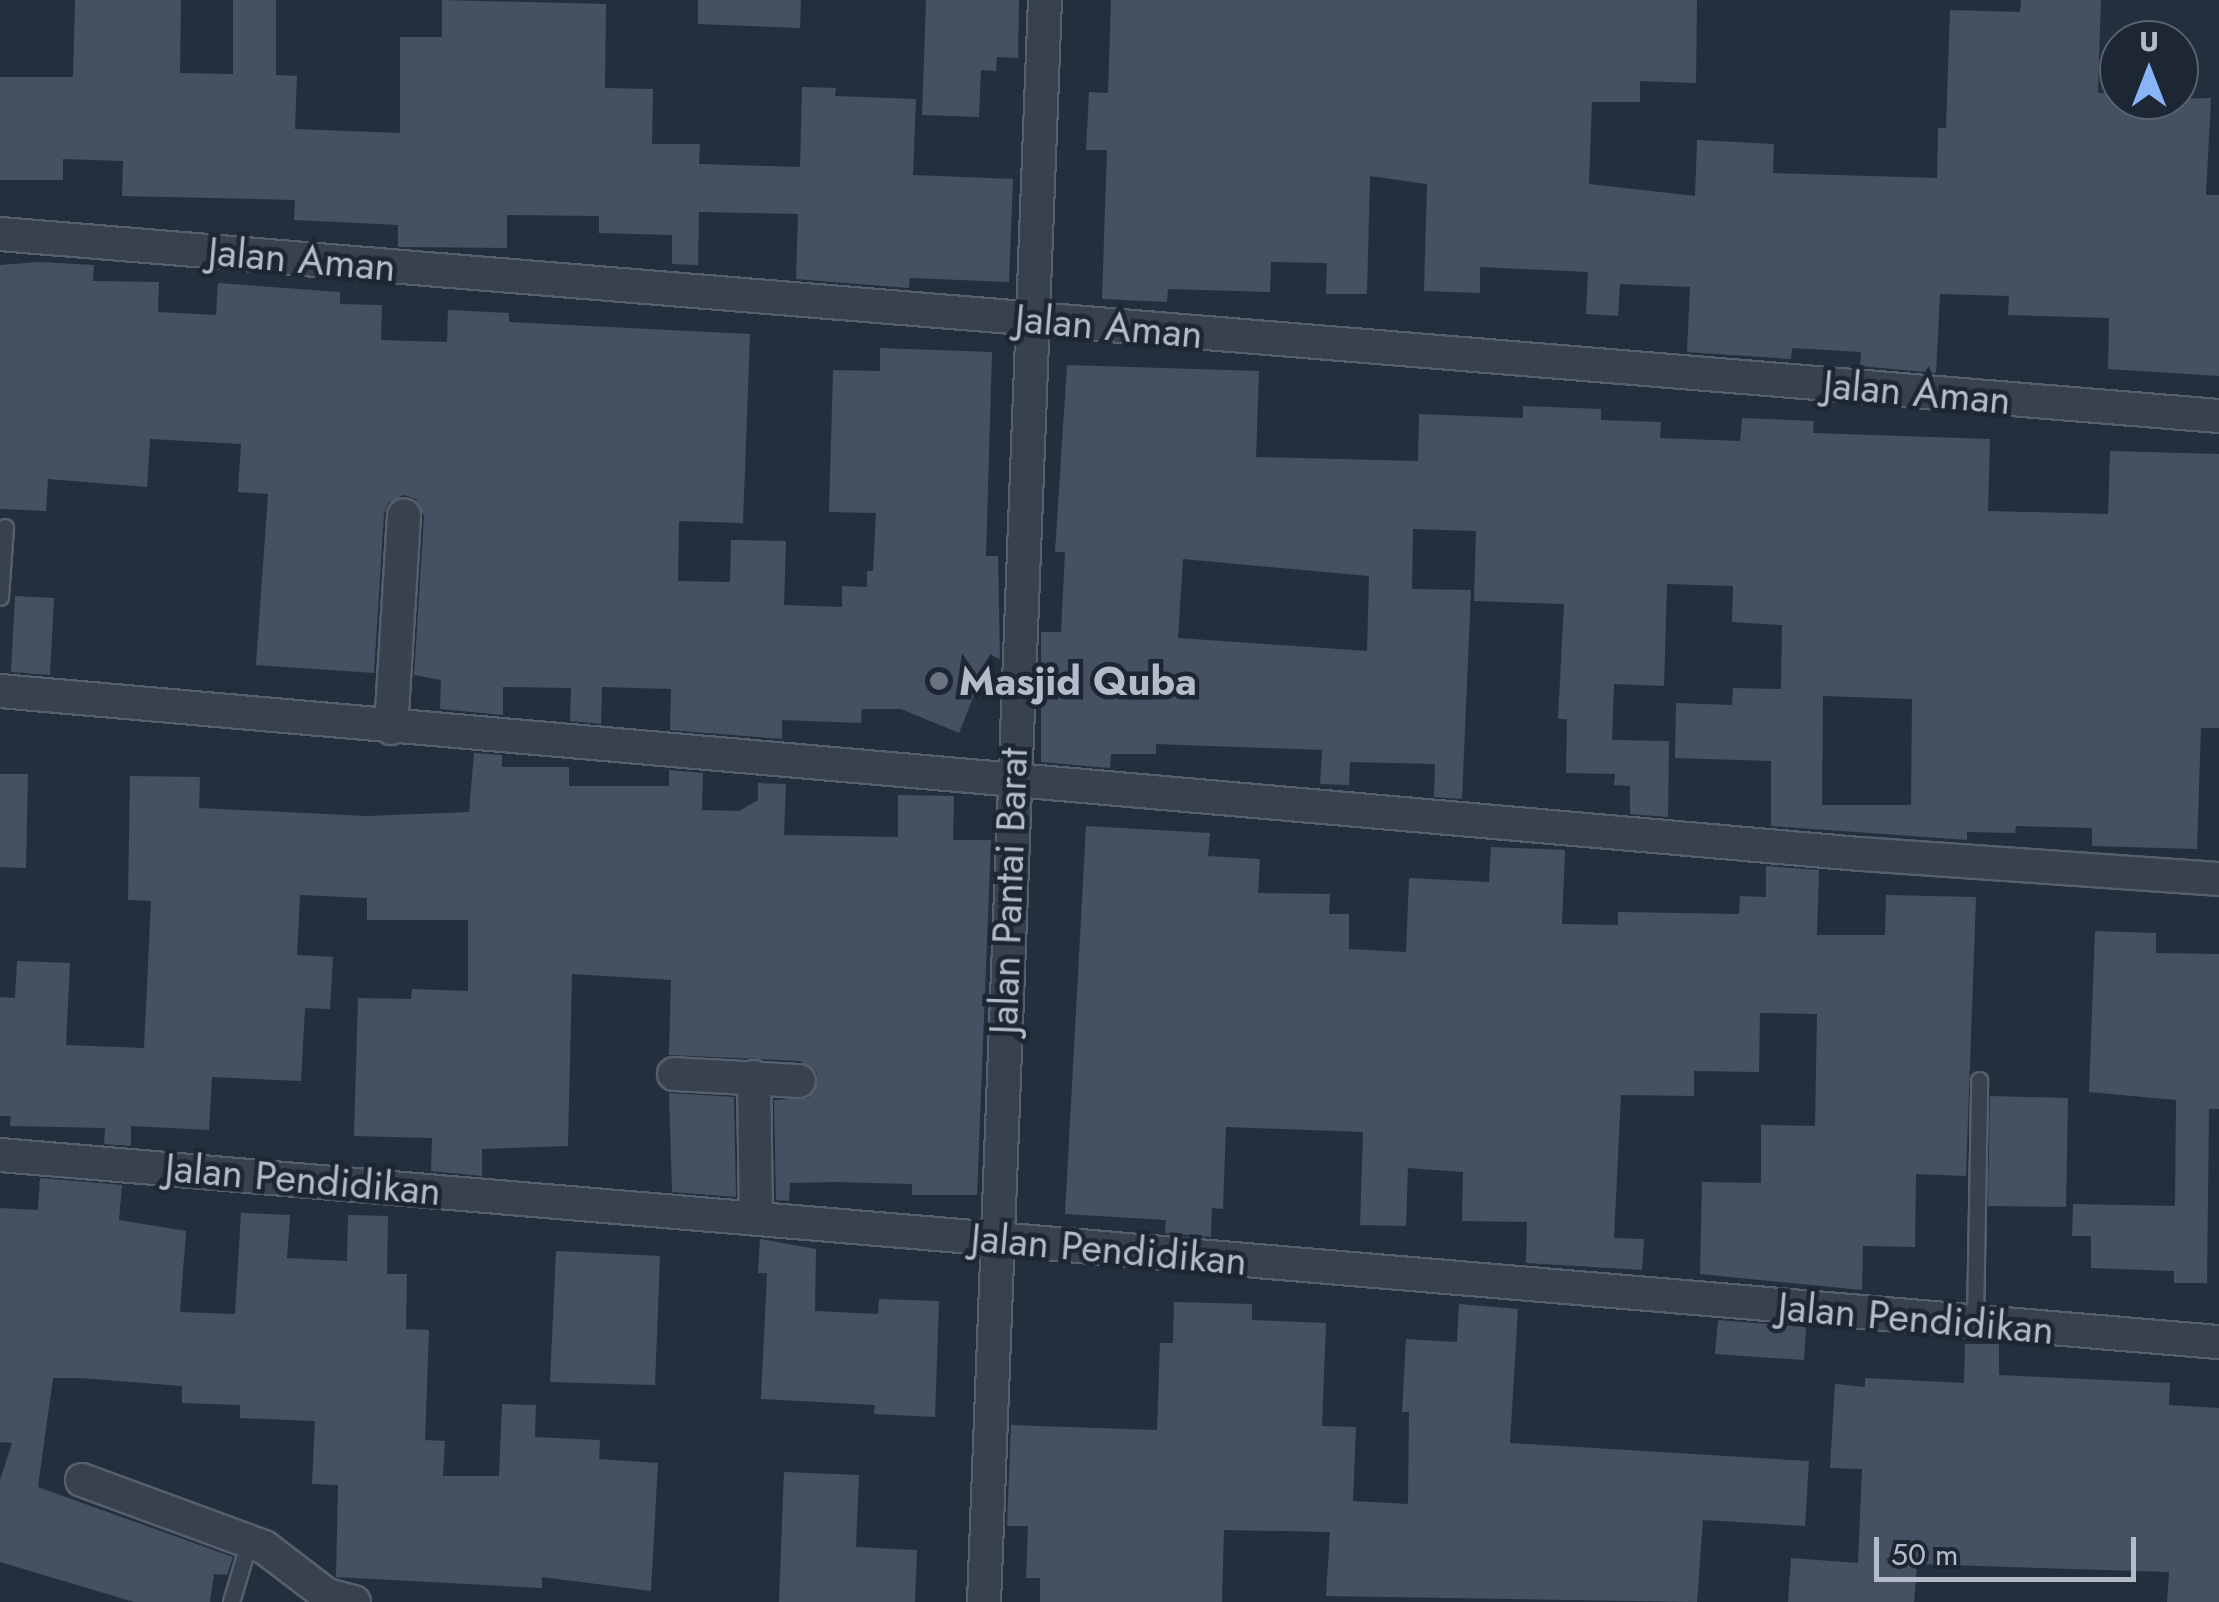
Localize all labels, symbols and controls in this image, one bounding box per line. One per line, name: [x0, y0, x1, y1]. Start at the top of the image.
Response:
north arrow: [2099, 20, 2199, 120]
text: U: [2139, 21, 2159, 62]
street label: Jalan Aman: [206, 227, 398, 291]
street label: Jalan Aman: [1013, 294, 1205, 358]
street label: Jalan Aman: [1821, 360, 2013, 424]
place label: Masjid Quba: [959, 657, 1197, 705]
marker: Masjid Quba: [928, 670, 950, 692]
street label: Jalan Pantai Barat: [979, 747, 1037, 1035]
street label: Jalan Pendidikan: [163, 1143, 443, 1215]
street label: Jalan Pendidikan: [969, 1213, 1249, 1285]
street label: Jalan Pendidikan: [1776, 1282, 2056, 1354]
scale bar: [1879, 1517, 2142, 1579]
text: 50 m: [1891, 1533, 1958, 1576]

